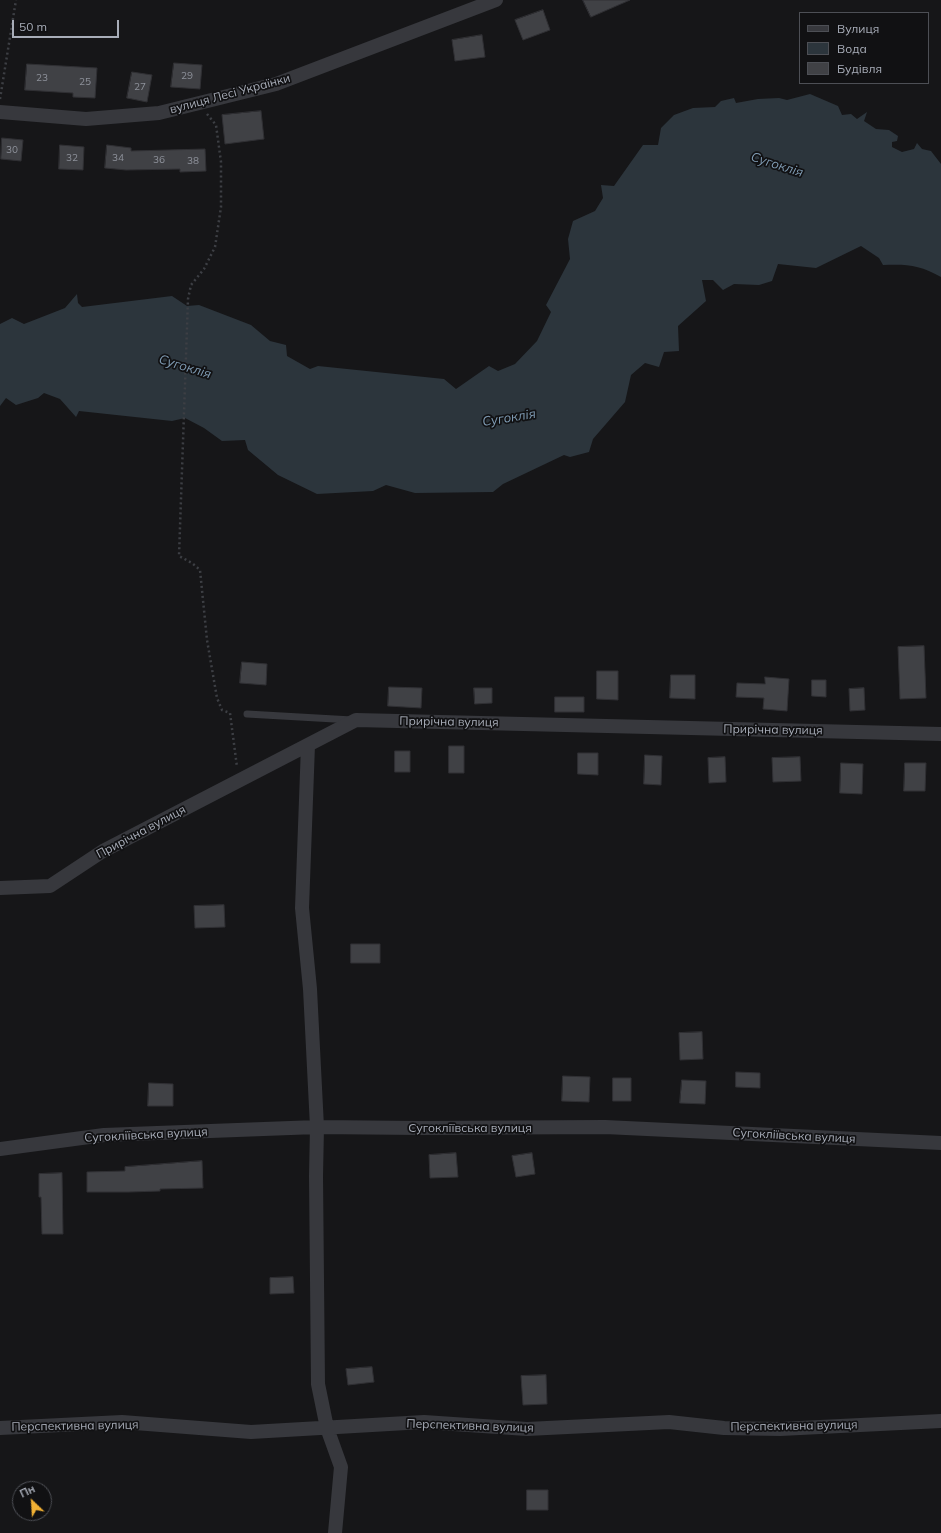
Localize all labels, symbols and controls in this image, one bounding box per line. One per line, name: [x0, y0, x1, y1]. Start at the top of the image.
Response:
scale bar: [14, 12, 121, 38]
legend: [799, 12, 929, 84]
text: 50 m: [19, 19, 47, 34]
text: Вулиця: [837, 21, 879, 36]
text: Вода: [837, 41, 867, 56]
text: Будівля: [837, 61, 882, 76]
house number: 29: [181, 70, 193, 82]
street label: вулиця Лесі Українки: [168, 71, 292, 117]
house number: 23: [36, 72, 48, 84]
house number: 25: [79, 76, 91, 88]
house number: 27: [134, 81, 146, 93]
house number: 30: [6, 144, 18, 156]
water label: Сугоклія: [749, 149, 805, 181]
house number: 32: [66, 152, 78, 164]
house number: 34: [112, 152, 124, 164]
house number: 36: [153, 154, 165, 166]
house number: 38: [187, 155, 199, 167]
water label: Сугоклія: [157, 352, 213, 382]
water label: Сугоклія: [481, 406, 537, 430]
street label: Прирічна вулиця: [399, 714, 499, 730]
street label: Прирічна вулиця: [723, 722, 823, 738]
street label: Прирічна вулиця: [94, 802, 188, 862]
street label: Сугокліївська вулиця: [408, 1121, 532, 1135]
street label: Сугокліївська вулиця: [84, 1125, 208, 1145]
street label: Сугокліївська вулиця: [732, 1126, 856, 1146]
street label: Перспективна вулиця: [406, 1417, 534, 1435]
street label: Перспективна вулиця: [11, 1418, 139, 1434]
street label: Перспективна вулиця: [730, 1418, 858, 1434]
north arrow: [12, 1481, 52, 1521]
text: Пн: [17, 1481, 37, 1501]

